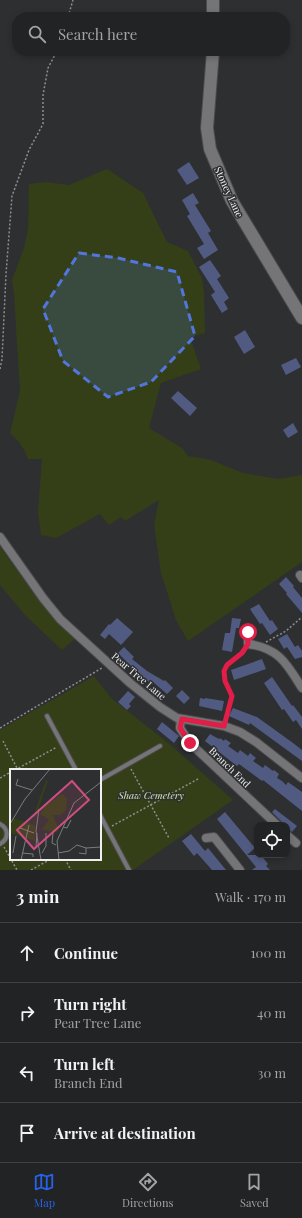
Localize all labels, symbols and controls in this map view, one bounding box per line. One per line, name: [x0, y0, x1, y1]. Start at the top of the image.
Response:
search box: [12, 12, 290, 56]
icon: search: [26, 23, 48, 45]
text: Search here: [58, 24, 137, 44]
street label: Stoney Lane: [211, 164, 247, 220]
route start: [239, 623, 257, 641]
street label: Pear Tree Lane: [109, 649, 169, 703]
route end: [181, 734, 199, 752]
street label: Branch End: [206, 744, 254, 790]
inset map: [10, 769, 101, 860]
park label: Shaw Cemetery: [117, 788, 184, 802]
map controls: [254, 822, 290, 858]
button: locate: [254, 822, 290, 858]
text: 3 min: [16, 885, 59, 907]
text: Walk · 170 m: [215, 888, 286, 905]
icon: ahead: [16, 942, 38, 964]
text: Continue: [54, 943, 118, 963]
text: 100 m: [251, 944, 286, 961]
text: Turn right: [54, 994, 127, 1014]
icon: right: [16, 1002, 38, 1024]
text: 40 m: [257, 1004, 286, 1021]
text: Pear Tree Lane: [54, 1014, 141, 1031]
text: Turn left: [54, 1054, 115, 1074]
icon: left: [16, 1062, 38, 1084]
text: 30 m: [258, 1064, 286, 1081]
text: Branch End: [54, 1074, 122, 1091]
icon: arrive: [16, 1122, 38, 1144]
text: Arrive at destination: [54, 1123, 196, 1143]
tab: Map: [33, 1171, 55, 1210]
tab: Directions: [122, 1171, 173, 1210]
tab: Saved: [240, 1171, 269, 1210]

